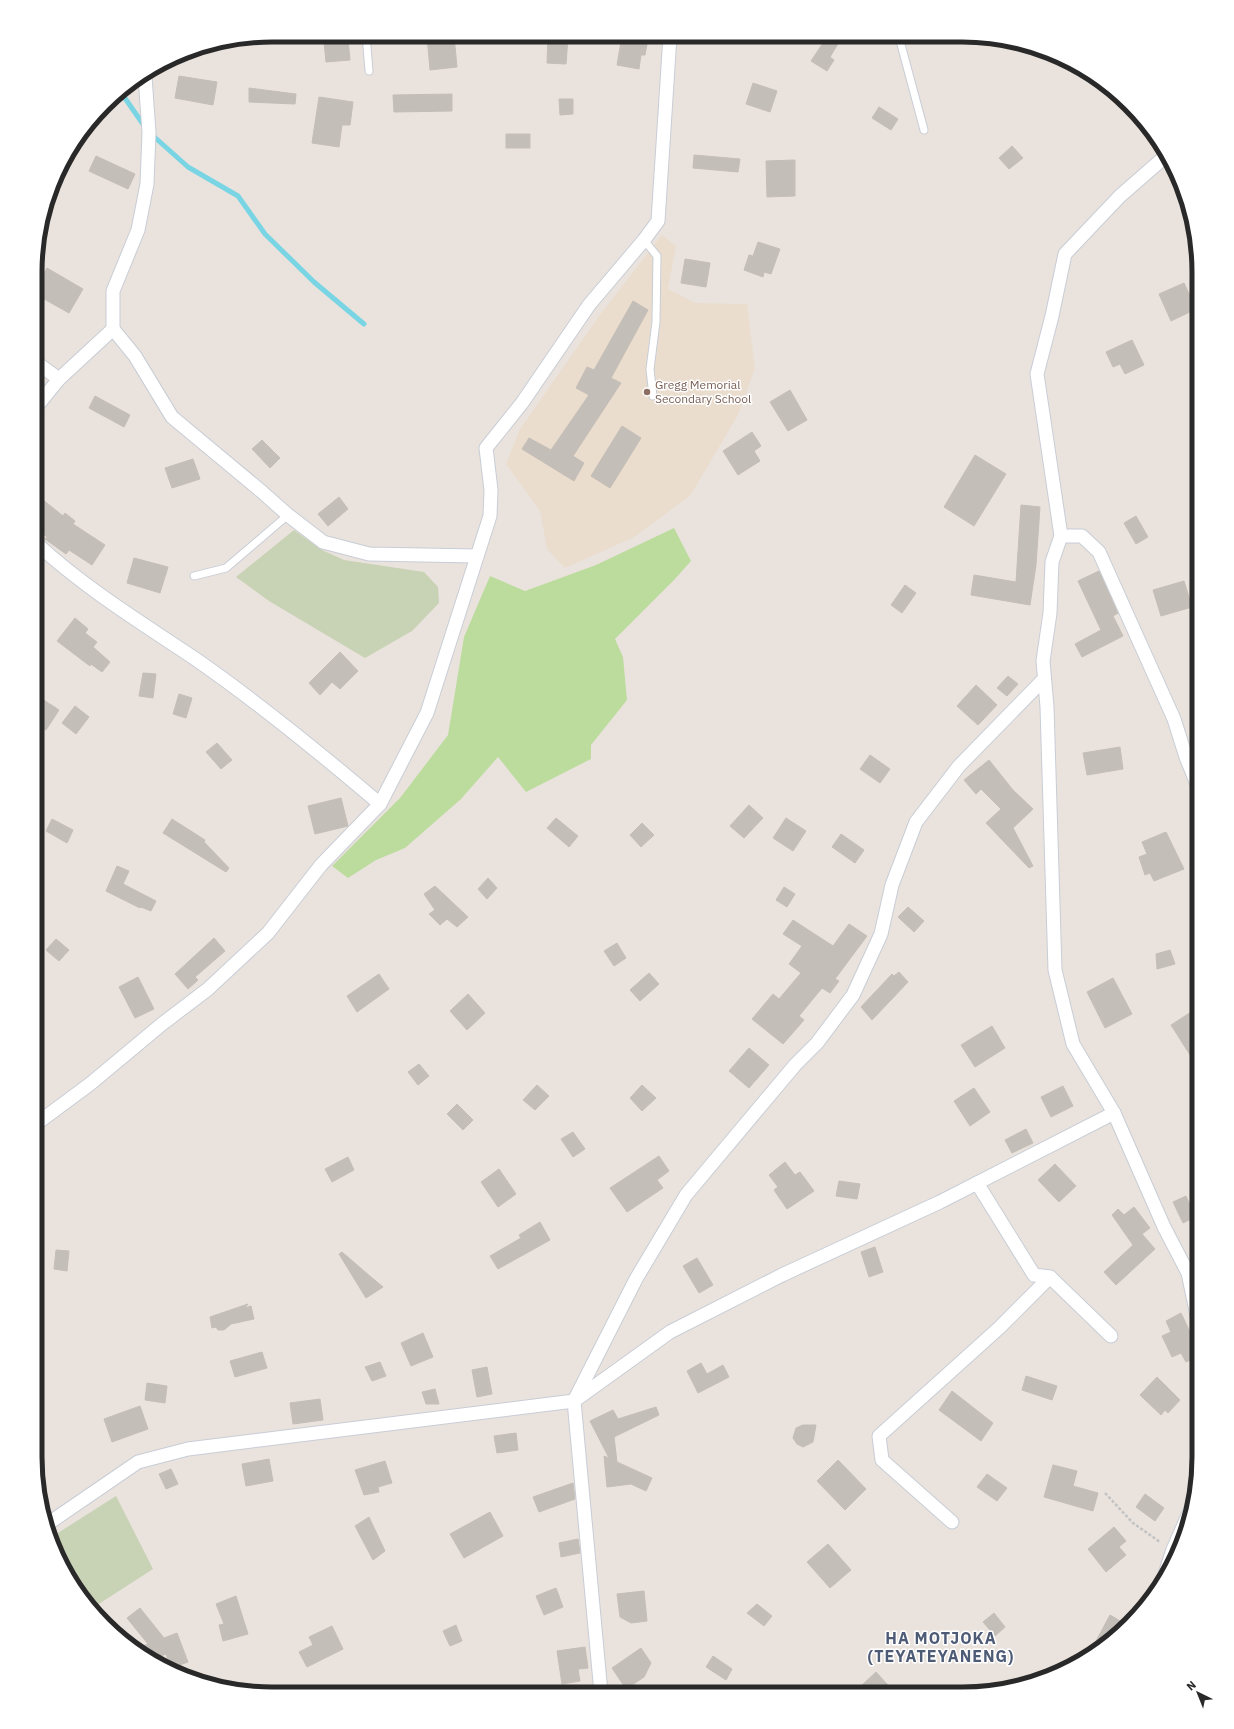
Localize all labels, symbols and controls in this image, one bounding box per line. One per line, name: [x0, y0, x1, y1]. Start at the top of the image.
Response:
place label: Gregg Memorial Secondary School: [655, 377, 751, 406]
marker: Gregg Memorial Secondary School: [642, 387, 652, 397]
district label: HA MOTJOKA (TEYATEYANENG): [867, 1628, 1015, 1666]
north arrow: [1178, 1673, 1218, 1713]
text: N: [1183, 1678, 1199, 1694]

